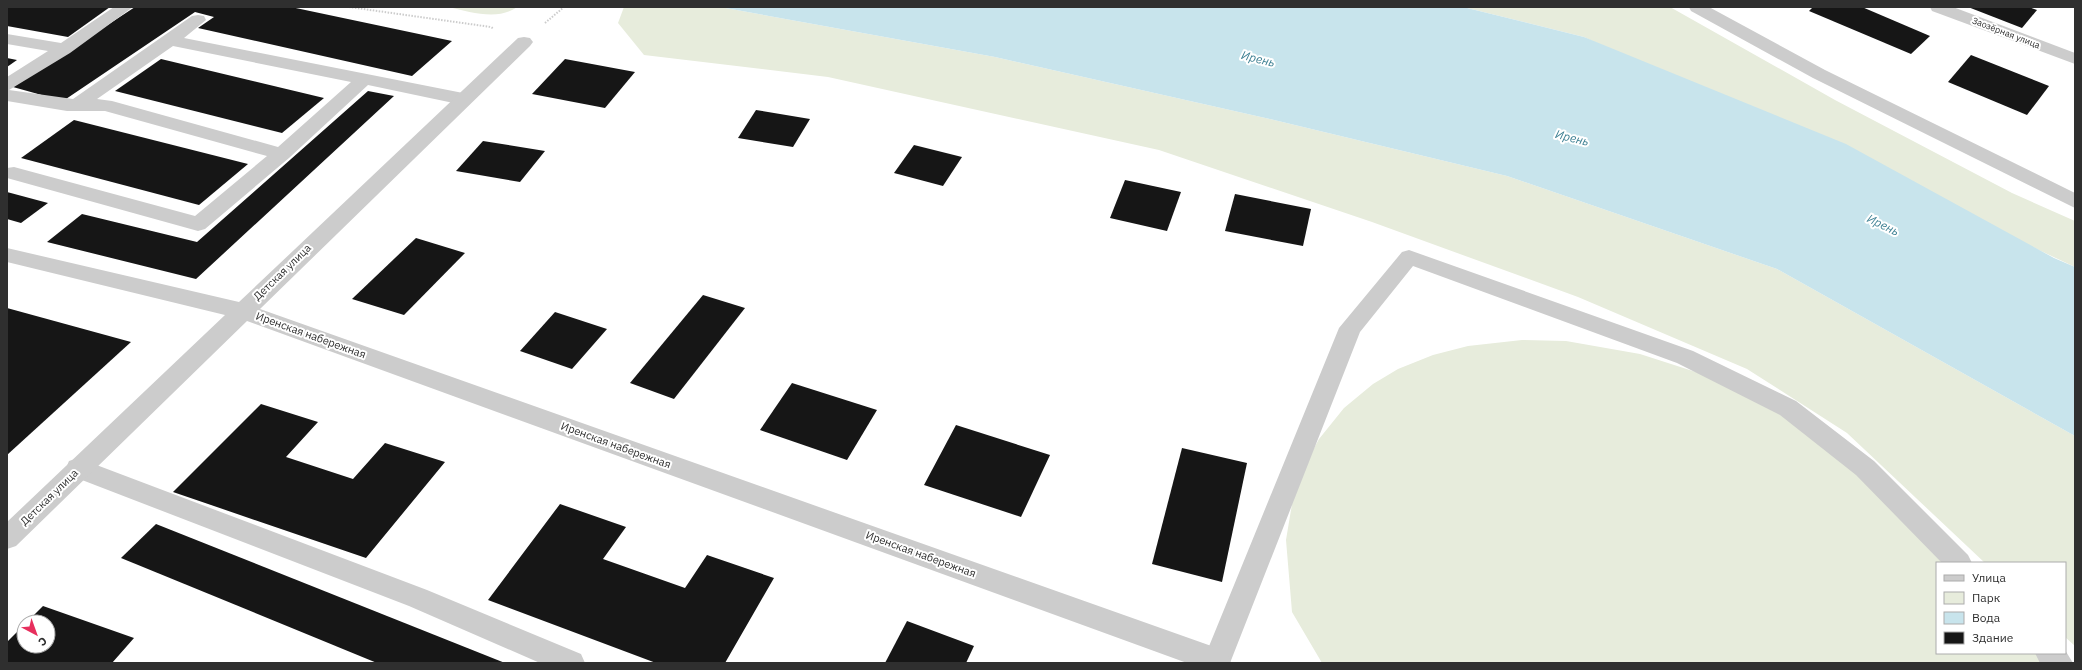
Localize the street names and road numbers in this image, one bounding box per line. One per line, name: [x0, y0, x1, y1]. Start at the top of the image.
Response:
street label: Заозёрная улица: [1971, 15, 2042, 51]
street label: Детская улица: [250, 241, 314, 303]
street label: Иренская набережная: [254, 309, 368, 361]
street label: Иренская набережная: [559, 419, 673, 471]
street label: Детская улица: [17, 466, 81, 528]
street label: Иренская набережная: [864, 528, 978, 580]

